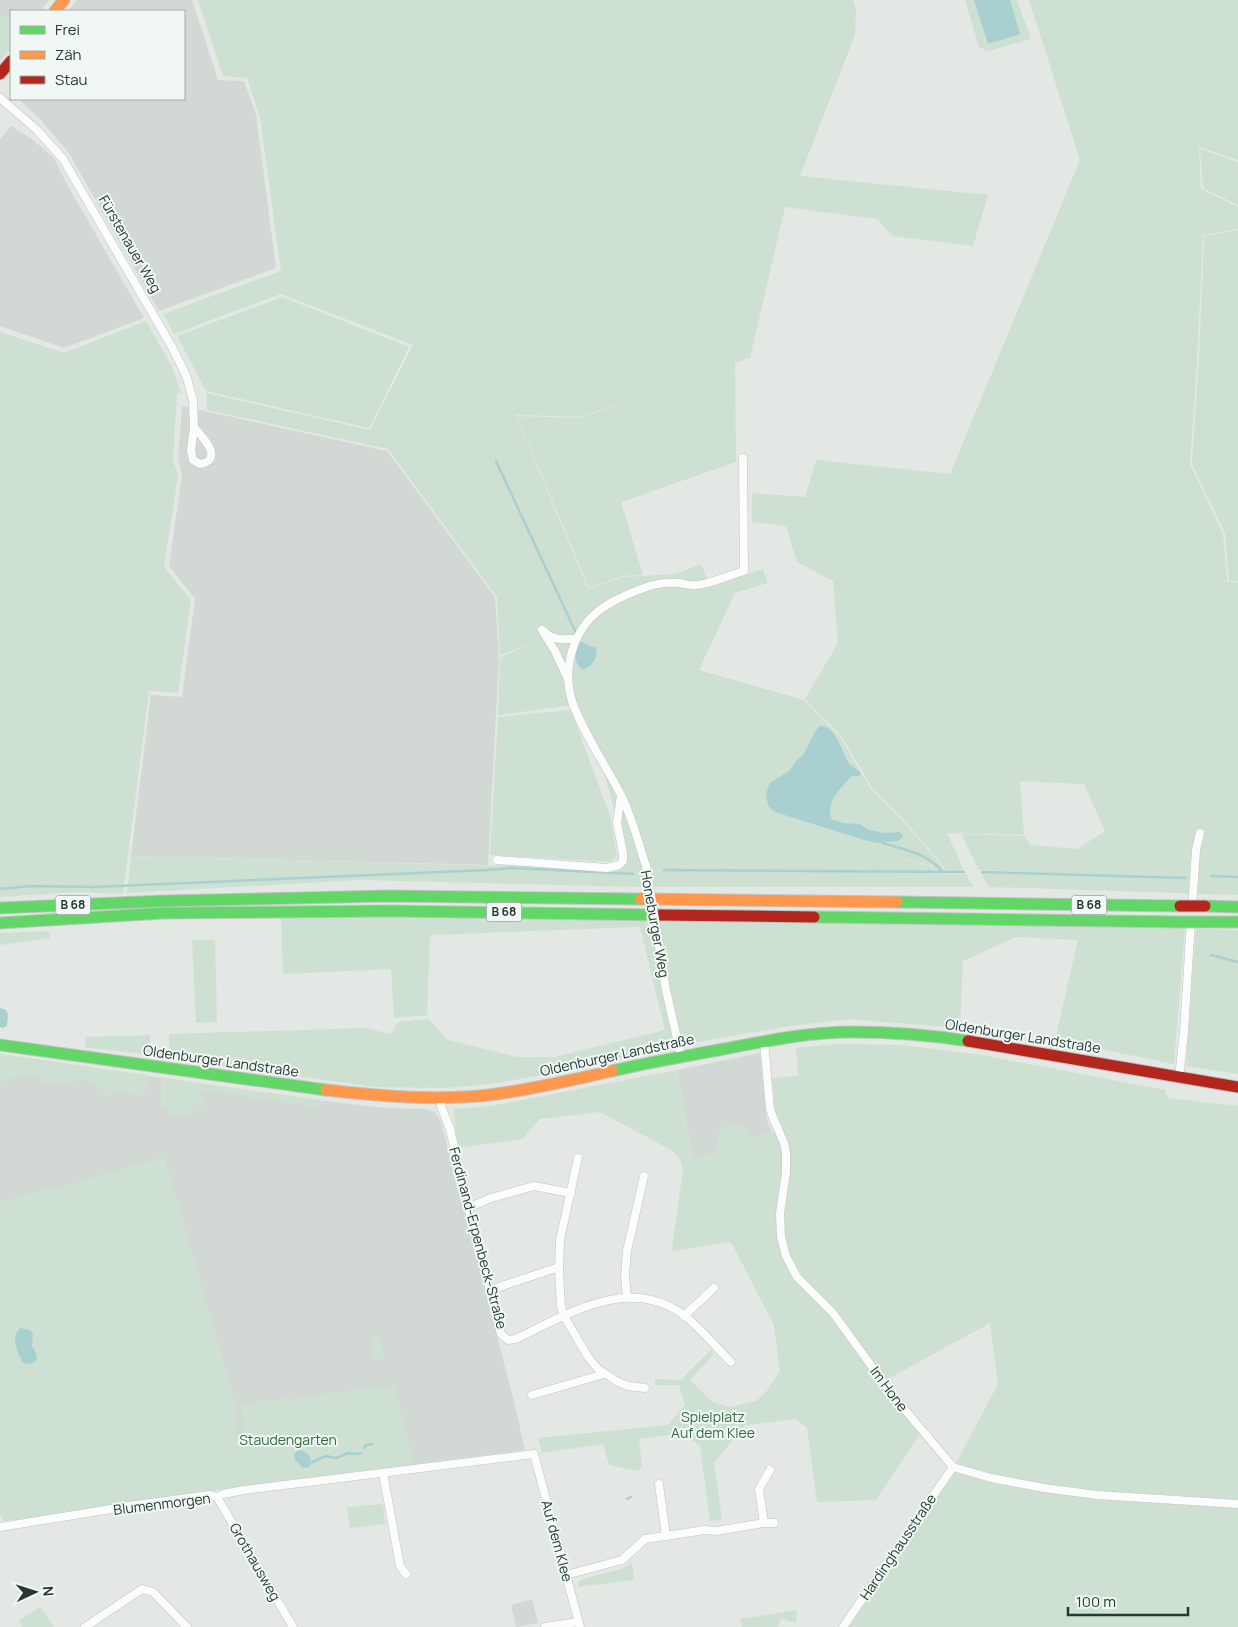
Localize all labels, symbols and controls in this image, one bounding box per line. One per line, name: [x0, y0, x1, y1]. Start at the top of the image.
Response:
legend: [10, 10, 185, 100]
text: Frei: [55, 19, 80, 40]
text: Zäh: [55, 44, 82, 65]
text: Stau: [55, 69, 88, 90]
street label: Fürstenauer Weg: [95, 191, 166, 296]
street label: Honeburger Weg: [637, 869, 674, 979]
road number: B 68: [56, 896, 90, 914]
road number: B 68: [1072, 896, 1106, 914]
road number: B 68: [486, 902, 522, 922]
street label: Oldenburger Landstraße: [944, 1014, 1102, 1057]
street label: Oldenburger Landstraße: [538, 1029, 696, 1080]
street label: Oldenburger Landstraße: [142, 1040, 300, 1081]
street label: Ferdinand-Erpenbeck-Straße: [445, 1145, 512, 1331]
street label: Im Hone: [866, 1362, 913, 1415]
park label: Spielplatz Auf dem Klee: [671, 1407, 755, 1442]
park label: Staudengarten: [239, 1430, 337, 1449]
street label: Blumenmorgen: [112, 1488, 212, 1519]
street label: Hardinghausstraße: [855, 1490, 940, 1604]
street label: Auf dem Klee: [537, 1498, 578, 1584]
street label: Grothausweg: [225, 1519, 285, 1604]
north arrow: [10, 1567, 60, 1617]
scale bar: [1068, 1584, 1188, 1616]
text: N: [39, 1585, 58, 1597]
text: 100 m: [1076, 1591, 1116, 1612]

